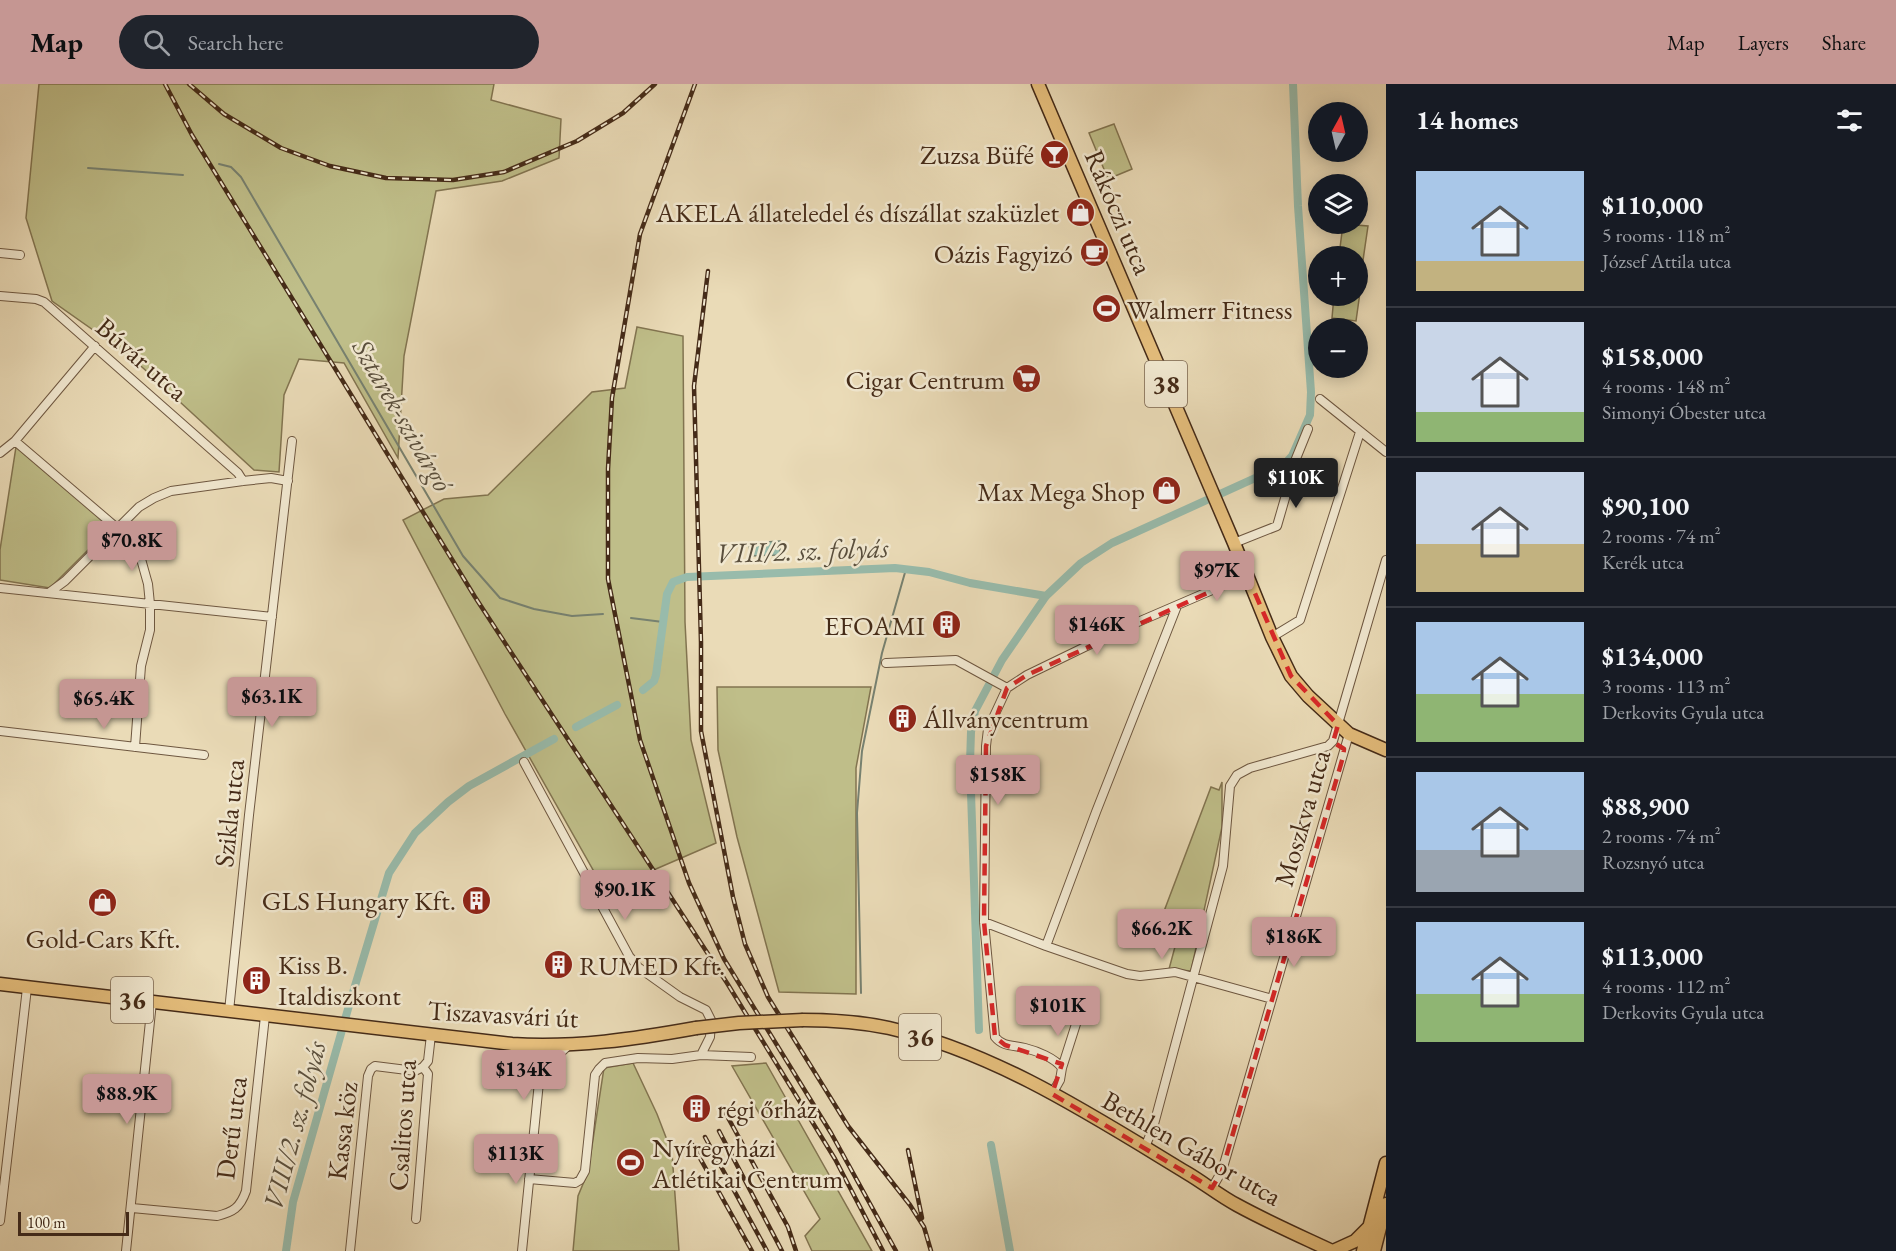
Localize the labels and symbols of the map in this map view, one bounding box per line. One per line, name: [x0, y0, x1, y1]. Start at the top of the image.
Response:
north arrow: [1308, 102, 1368, 162]
place label: Zuzsa Büfé: [920, 137, 1034, 172]
bar icon: Zuzsa Büfé: [1039, 138, 1071, 170]
street label: Rákóczi utca: [1077, 144, 1161, 280]
place label: AKELA állateledel és díszállat szaküzlet: [655, 195, 1060, 230]
shop icon: AKELA állateledel és díszállat szaküzlet: [1064, 196, 1096, 228]
place label: Oázis Fagyizó: [934, 236, 1073, 271]
cafe icon: Oázis Fagyizó: [1078, 237, 1110, 269]
place label: Walmerr Fitness: [1127, 292, 1292, 327]
sports icon: Walmerr Fitness: [1090, 293, 1122, 325]
street label: Búvár utca: [89, 309, 195, 409]
water label: Sztarek-szivárgó: [344, 331, 462, 499]
road number: 38: [1145, 361, 1187, 407]
place label: Cigar Centrum: [846, 362, 1005, 397]
supermarket icon: Cigar Centrum: [1010, 363, 1042, 395]
pin: $110K: [1254, 458, 1338, 509]
place label: Max Mega Shop: [977, 474, 1145, 509]
shop icon: Max Mega Shop: [1150, 475, 1182, 507]
pin: $70.8K: [83, 521, 181, 572]
water label: VIII/2. sz. folyás: [715, 529, 889, 571]
pin: $97K: [1181, 551, 1253, 602]
pin: $146K: [1055, 605, 1139, 656]
place label: EFOAMI: [824, 608, 925, 643]
building icon: EFOAMI: [930, 609, 962, 641]
pin: $63.1K: [223, 677, 321, 728]
pin: $65.4K: [55, 679, 153, 730]
place label: Állványcentrum: [922, 701, 1089, 736]
building icon: Állványcentrum: [886, 702, 918, 734]
street label: Moszkva utca: [1266, 745, 1338, 890]
pin: $158K: [956, 755, 1040, 806]
street label: Szikla utca: [206, 757, 252, 869]
pin: $90.1K: [576, 870, 674, 921]
place label: GLS Hungary Kft.: [262, 883, 456, 918]
building icon: GLS Hungary Kft.: [461, 884, 493, 916]
shop icon: Gold-Cars Kft.: [87, 887, 119, 919]
pin: $66.2K: [1113, 909, 1211, 960]
pin: $186K: [1252, 917, 1336, 968]
place label: Gold-Cars Kft.: [26, 921, 180, 956]
place label: Kiss B. Italdiszkont: [278, 947, 401, 1013]
place label: RUMED Kft.: [579, 948, 725, 983]
building icon: RUMED Kft.: [542, 949, 574, 981]
building icon: Kiss B. Italdiszkont: [241, 964, 273, 996]
road number: 36: [111, 977, 153, 1023]
pin: $101K: [1016, 986, 1100, 1037]
street label: Tiszavasvári út: [427, 993, 580, 1035]
road number: 36: [899, 1014, 941, 1060]
water label: VIII/2. sz. folyás: [254, 1037, 334, 1213]
pin: $134K: [482, 1050, 566, 1101]
street label: Csalitos utca: [380, 1058, 424, 1192]
pin: $88.9K: [78, 1074, 176, 1125]
street label: Derű utca: [207, 1074, 255, 1182]
street label: Kassa köz: [319, 1079, 365, 1182]
street label: Bethlen Gábor utca: [1096, 1082, 1288, 1214]
place label: régi őrház: [717, 1091, 818, 1126]
building icon: régi őrház: [680, 1092, 712, 1124]
place label: Nyíregyházi Atlétikai Centrum: [651, 1130, 843, 1196]
pin: $113K: [474, 1134, 558, 1185]
sports icon: Nyíregyházi Atlétikai Centrum: [615, 1147, 647, 1179]
scale bar: [18, 1209, 129, 1236]

